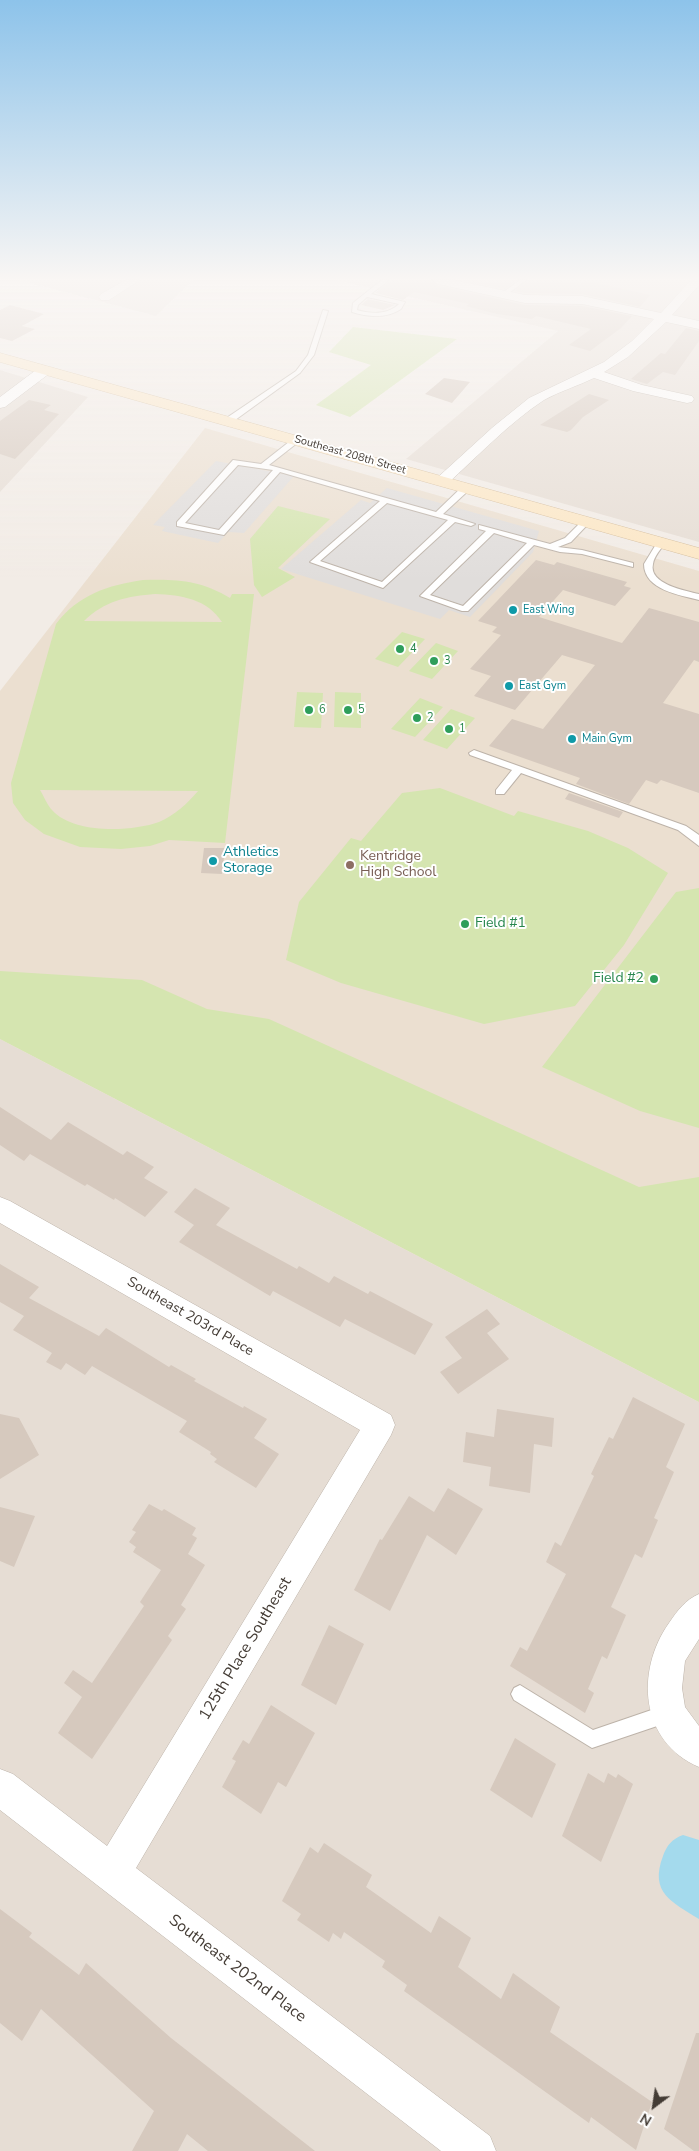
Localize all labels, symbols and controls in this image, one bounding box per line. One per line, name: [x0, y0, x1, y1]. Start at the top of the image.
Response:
street label: Southeast 208th Street: [293, 433, 407, 477]
place label: East Wing: [523, 603, 574, 617]
marker: East Wing: [507, 604, 519, 616]
place label: 4: [410, 642, 417, 656]
marker: 4: [394, 643, 406, 655]
place label: 3: [444, 654, 451, 668]
marker: 3: [428, 655, 440, 667]
place label: East Gym: [519, 679, 566, 693]
marker: East Gym: [503, 680, 515, 692]
place label: 6: [319, 703, 326, 717]
place label: 5: [358, 703, 365, 717]
marker: 6: [303, 704, 315, 716]
marker: 5: [342, 704, 354, 716]
place label: 2: [427, 711, 434, 725]
marker: 2: [411, 712, 423, 724]
place label: 1: [459, 722, 466, 736]
marker: 1: [443, 723, 455, 735]
place label: Main Gym: [582, 732, 632, 746]
marker: Main Gym: [566, 733, 578, 745]
place label: Athletics Storage: [223, 845, 279, 878]
place label: Kentridge High School: [360, 849, 436, 882]
marker: Athletics Storage: [207, 855, 219, 867]
marker: Kentridge High School: [344, 859, 356, 871]
place label: Field #1: [475, 916, 526, 932]
marker: Field #1: [459, 918, 471, 930]
place label: Field #2: [593, 971, 644, 987]
marker: Field #2: [648, 973, 660, 985]
street label: Southeast 203rd Place: [124, 1274, 256, 1360]
street label: 125th Place Southeast: [196, 1574, 296, 1724]
street label: Southeast 202nd Place: [164, 1911, 310, 2027]
north arrow: [629, 2081, 679, 2131]
text: N: [637, 2108, 655, 2130]

